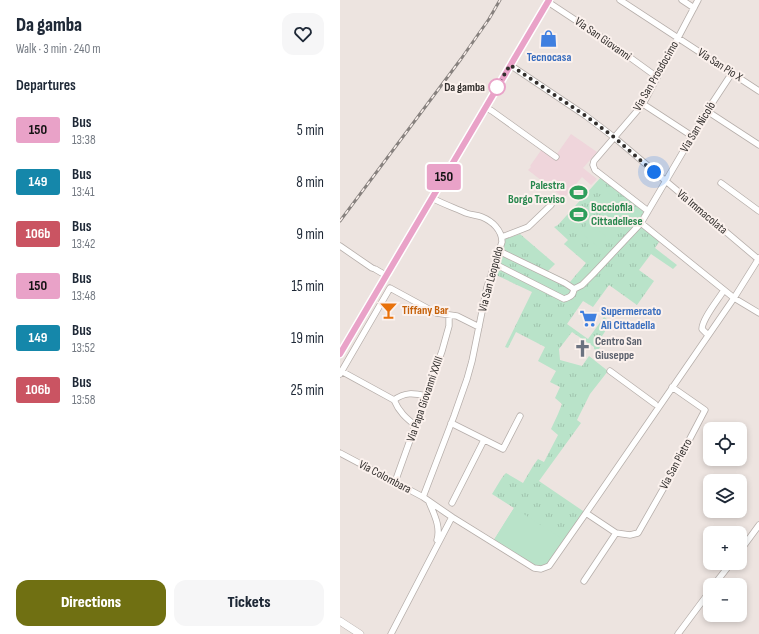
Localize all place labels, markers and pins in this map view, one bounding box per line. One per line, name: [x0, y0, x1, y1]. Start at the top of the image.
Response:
shop icon: Tecnocasa: [539, 28, 559, 48]
place label: Tecnocasa: [527, 50, 571, 65]
marker: Da gamba: [488, 78, 506, 96]
place label: Da gamba: [444, 80, 485, 95]
place label: Palestra Borgo Treviso: [508, 178, 565, 207]
sports icon: Palestra Borgo Treviso: [568, 182, 588, 202]
place label: Bocciofila Cittadellese: [591, 200, 643, 229]
sports icon: Bocciofila Cittadellese: [568, 204, 588, 224]
bar icon: Tiffany Bar: [379, 300, 399, 320]
place label: Tiffany Bar: [402, 303, 449, 318]
place label: Supermercato Alì Cittadella: [600, 304, 661, 333]
supermarket icon: Supermercato Alì Cittadella: [578, 308, 598, 328]
place label: Centro San Giuseppe: [595, 334, 642, 363]
church icon: Centro San Giuseppe: [572, 338, 592, 358]

